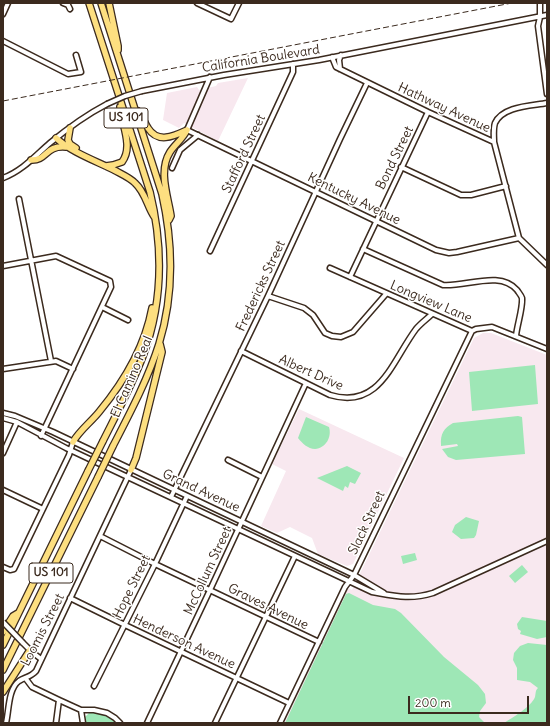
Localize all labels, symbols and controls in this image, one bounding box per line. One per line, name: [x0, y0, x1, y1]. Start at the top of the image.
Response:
street label: California Boulevard: [201, 42, 321, 76]
street label: Hathway Avenue: [395, 80, 493, 136]
road number: US 101: [104, 108, 148, 128]
street label: Stafford Street: [219, 112, 269, 196]
street label: Bond Street: [373, 124, 417, 192]
street label: Kentucky Avenue: [305, 170, 403, 228]
street label: Fredericks Street: [233, 238, 289, 334]
street label: Longview Lane: [388, 278, 474, 326]
street label: El Camino Real: [108, 334, 156, 420]
street label: Albert Drive: [276, 352, 346, 394]
street label: Grand Avenue: [160, 466, 242, 516]
street label: Slack Street: [345, 489, 389, 557]
street label: McCollum Street: [181, 525, 235, 617]
street label: Hope Street: [110, 553, 154, 621]
road number: US 101: [29, 563, 73, 583]
street label: Graves Avenue: [225, 581, 311, 633]
street label: Loomis Street: [18, 591, 68, 669]
street label: Henderson Avenue: [130, 611, 238, 673]
scale bar: [410, 688, 531, 714]
text: 200 m: [415, 695, 451, 710]

